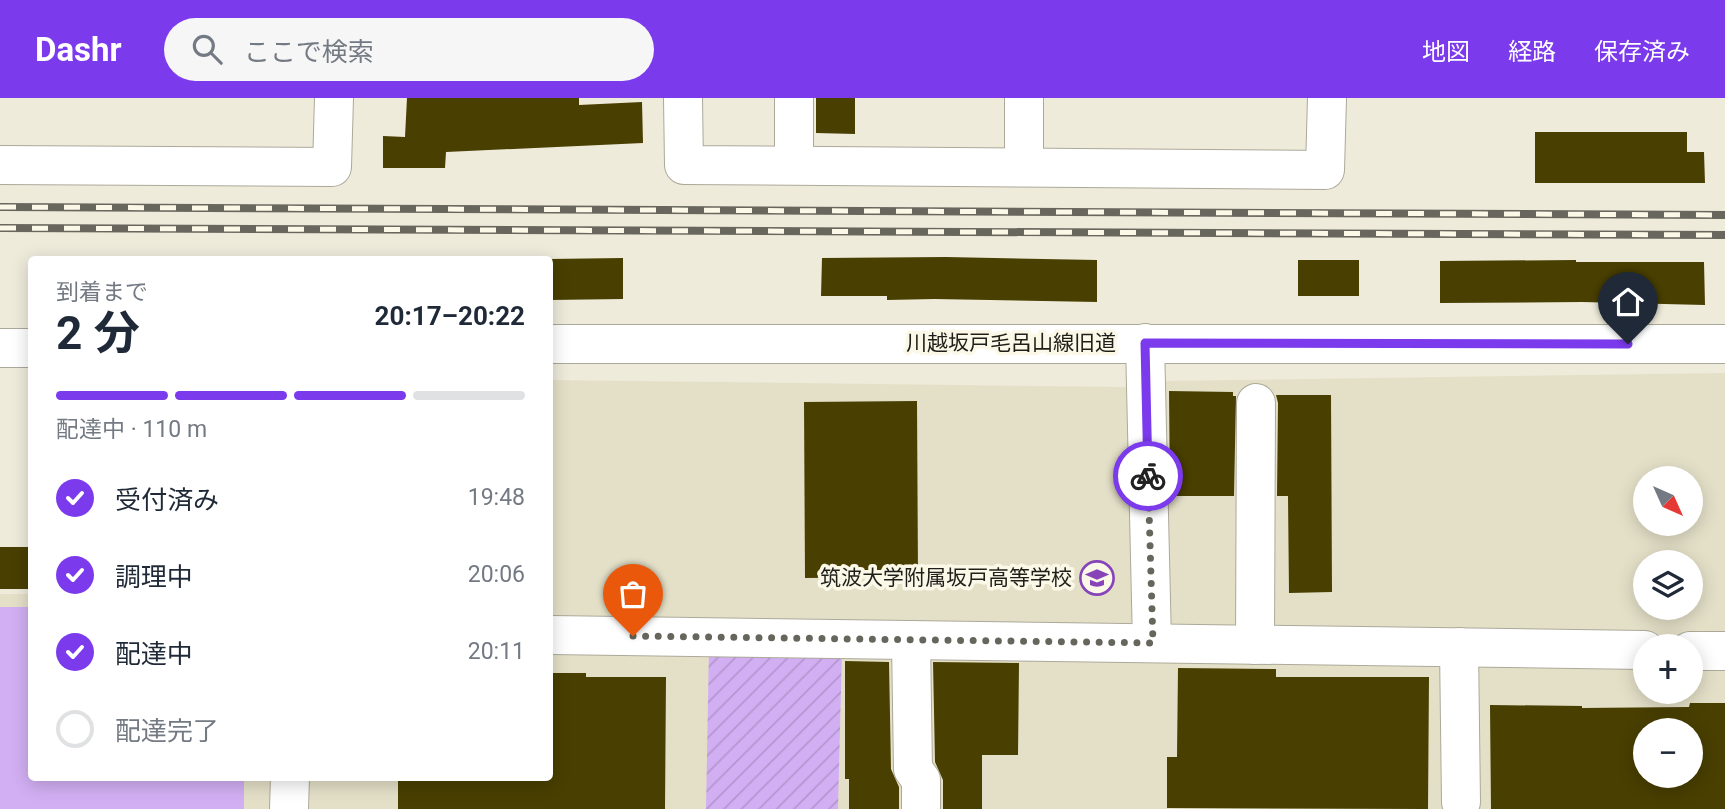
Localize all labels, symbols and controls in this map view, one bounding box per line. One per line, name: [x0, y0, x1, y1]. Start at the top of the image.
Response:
search box: [164, 18, 654, 81]
text: Dashr: [35, 30, 122, 69]
icon: search: [188, 30, 226, 68]
text: ここで検索: [244, 37, 374, 67]
text: 地図: [1422, 38, 1470, 66]
text: 経路: [1508, 38, 1556, 66]
text: 保存済み: [1594, 38, 1690, 66]
pin: [1598, 272, 1658, 344]
text: 到着まで: [56, 279, 148, 306]
icon: home: [1609, 283, 1647, 321]
text: 20:17–20:22: [375, 301, 525, 331]
text: 2 分: [56, 306, 140, 360]
street label: 川越坂戸毛呂山線旧道: [906, 331, 1116, 355]
text: 配達中 · 110 m: [56, 416, 207, 443]
courier: [1113, 441, 1183, 511]
icon: bike: [1129, 457, 1167, 495]
north arrow: [1633, 466, 1703, 536]
map controls: [1633, 466, 1703, 788]
icon: check: [56, 479, 94, 517]
text: 19:48: [468, 484, 525, 511]
text: 受付済み: [115, 485, 219, 515]
button: layers: [1633, 550, 1703, 620]
icon: check: [56, 556, 94, 594]
school or university icon: 筑波大学附属坂戸高等学校: [1078, 559, 1116, 597]
text: 20:06: [468, 561, 525, 588]
text: 調理中: [115, 562, 193, 592]
pin: [603, 564, 663, 636]
place label: 筑波大学附属坂戸高等学校: [820, 566, 1072, 590]
icon: bag: [614, 575, 652, 613]
icon: check: [56, 633, 94, 671]
button: +: [1633, 634, 1703, 704]
text: 20:11: [468, 638, 525, 665]
text: 配達中: [115, 639, 193, 669]
text: 配達完了: [115, 716, 219, 746]
button: −: [1633, 718, 1703, 788]

